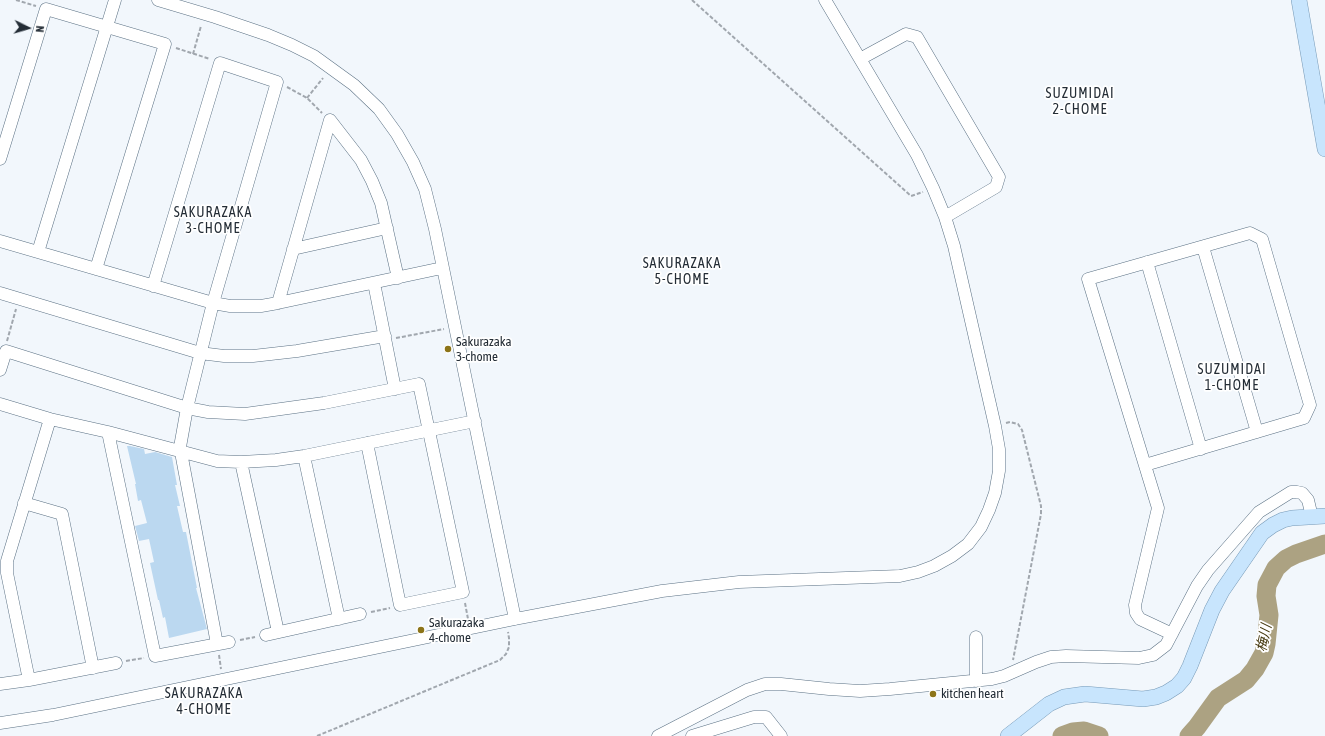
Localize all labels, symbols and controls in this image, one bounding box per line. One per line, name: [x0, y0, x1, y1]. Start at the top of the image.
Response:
north arrow: [8, 8, 48, 48]
text: N: [34, 25, 46, 33]
district label: SUZUMIDAI 2-CHOME: [1046, 86, 1114, 118]
district label: SAKURAZAKA 3-CHOME: [174, 205, 252, 238]
district label: SAKURAZAKA 5-CHOME: [643, 256, 721, 288]
place label: Sakurazaka 3-chome: [456, 334, 512, 365]
marker: Sakurazaka 3-chome: [443, 344, 453, 354]
district label: SUZUMIDAI 1-CHOME: [1198, 362, 1266, 394]
place label: Sakurazaka 4-chome: [429, 615, 485, 646]
water label: 梅川: [1253, 623, 1275, 653]
marker: Sakurazaka 4-chome: [416, 625, 426, 635]
district label: SAKURAZAKA 4-CHOME: [165, 686, 243, 718]
place label: kitchen heart: [941, 686, 1004, 702]
marker: kitchen heart: [928, 689, 938, 699]

